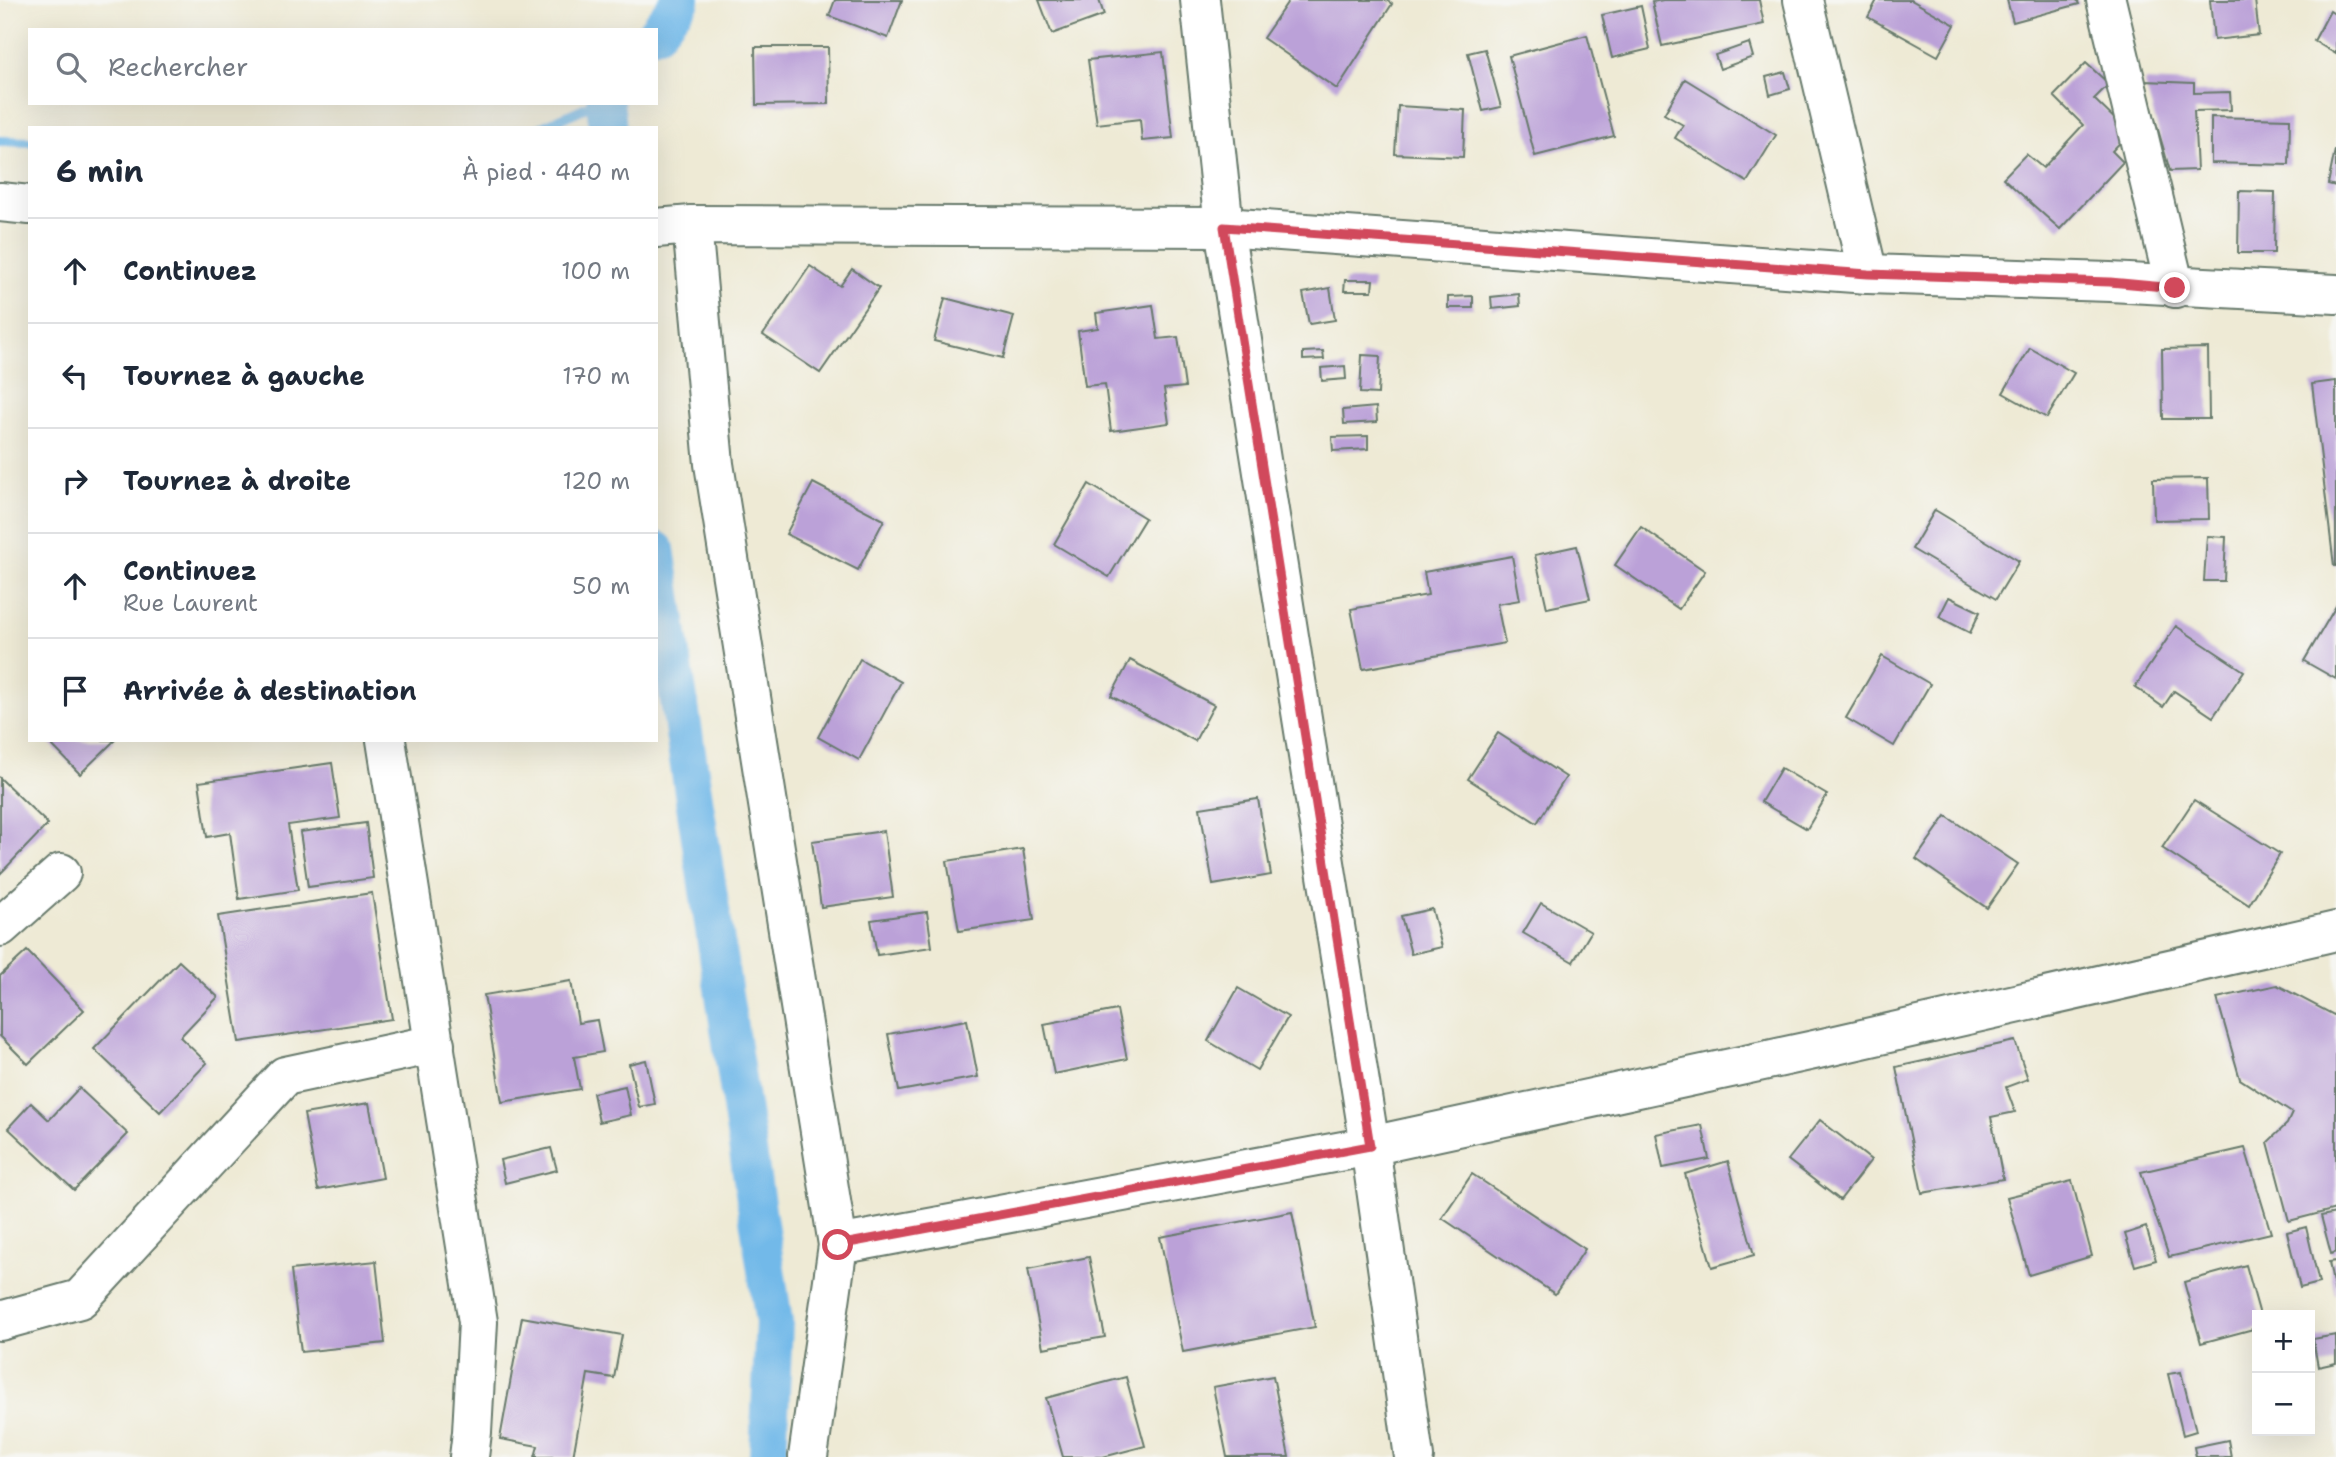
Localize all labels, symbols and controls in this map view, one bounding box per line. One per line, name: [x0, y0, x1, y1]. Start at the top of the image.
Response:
search box: [28, 28, 658, 105]
icon: search: [52, 48, 90, 86]
text: Rechercher: [108, 49, 248, 84]
text: 6 min: [56, 151, 143, 192]
text: À pied · 440 m: [462, 157, 630, 187]
icon: ahead: [56, 252, 94, 290]
text: Continuez: [123, 253, 257, 288]
text: 100 m: [561, 256, 630, 286]
route end: [2159, 272, 2190, 303]
icon: left: [56, 357, 94, 395]
text: Tournez à gauche: [123, 358, 365, 393]
text: 170 m: [562, 361, 630, 391]
icon: right: [56, 462, 94, 500]
text: Tournez à droite: [123, 463, 351, 498]
text: 120 m: [562, 466, 630, 496]
text: Continuez: [123, 553, 257, 588]
icon: ahead: [56, 567, 94, 605]
text: 50 m: [572, 571, 630, 601]
text: Rue Laurent: [123, 588, 258, 618]
icon: arrive: [56, 672, 94, 710]
text: Arrivée à destination: [123, 673, 417, 708]
route start: [822, 1229, 853, 1260]
map controls: [2252, 1310, 2315, 1436]
button: +: [2252, 1310, 2315, 1373]
button: −: [2252, 1373, 2315, 1436]

